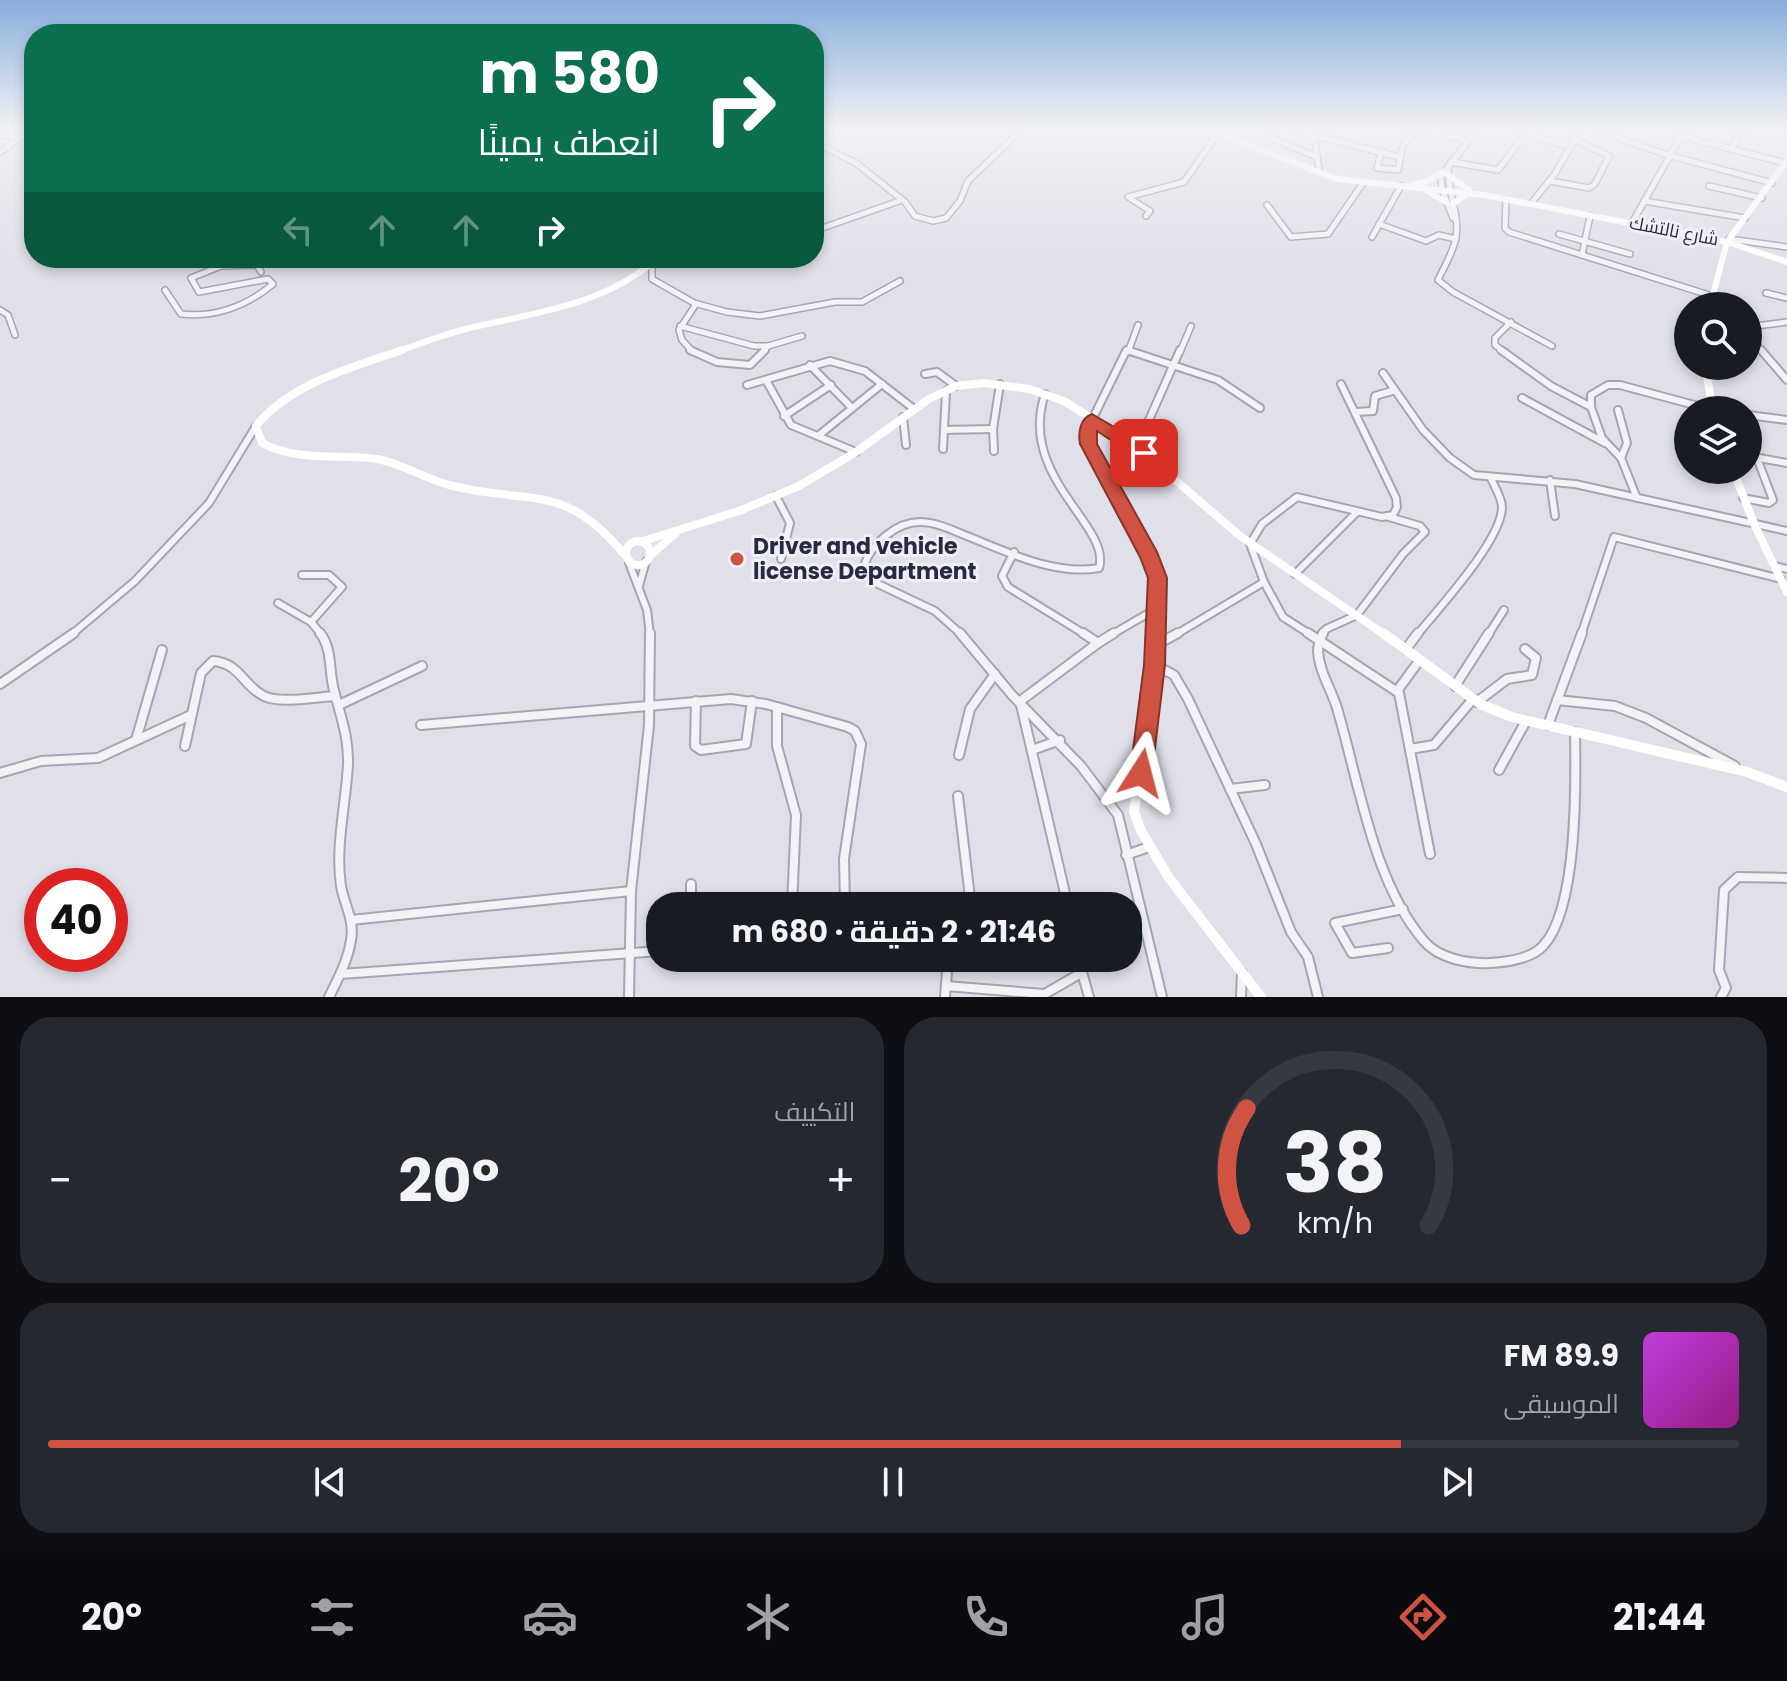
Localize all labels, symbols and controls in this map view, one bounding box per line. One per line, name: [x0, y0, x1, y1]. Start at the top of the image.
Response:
text: 580 m: [480, 34, 660, 113]
icon: right: [688, 56, 792, 160]
text: انعطف يمينًا: [478, 117, 660, 168]
icon: left: [276, 208, 320, 252]
icon: ahead: [360, 208, 404, 252]
icon: ahead: [444, 208, 488, 252]
icon: right: [528, 208, 572, 252]
street label: شارع نالتشك: [1627, 210, 1721, 251]
map controls: [1674, 292, 1762, 484]
button: search: [1674, 292, 1762, 380]
button: layers: [1674, 396, 1762, 484]
pin: [1110, 419, 1178, 487]
icon: arrive: [1122, 431, 1166, 475]
place label: Driver and vehicle license Department: [753, 531, 977, 587]
marker: Driver and vehicle license Department: [728, 550, 746, 568]
position arrow: [1099, 731, 1183, 815]
speed limit sign: 40: [24, 868, 128, 972]
text: 21:46 · 2 دقيقة · 680 m: [732, 910, 1056, 953]
text: التكييف: [774, 1094, 856, 1130]
text: 38: [1283, 1105, 1387, 1221]
text: 20°: [398, 1139, 499, 1223]
text: −: [48, 1150, 72, 1211]
text: +: [825, 1150, 855, 1211]
text: km/h: [1297, 1203, 1373, 1243]
text: 89.9 FM: [1504, 1334, 1619, 1377]
text: الموسيقى: [1504, 1386, 1619, 1422]
icon: previous: [308, 1460, 352, 1504]
icon: pause: [871, 1460, 915, 1504]
icon: next: [1435, 1460, 1479, 1504]
icon: filters: [304, 1589, 360, 1645]
icon: car: [522, 1589, 578, 1645]
icon: climate: [740, 1589, 796, 1645]
icon: phone: [958, 1589, 1014, 1645]
icon: music: [1177, 1589, 1233, 1645]
icon: directions: [1395, 1589, 1451, 1645]
text: 20°: [81, 1592, 142, 1643]
text: 21:44: [1613, 1592, 1706, 1643]

